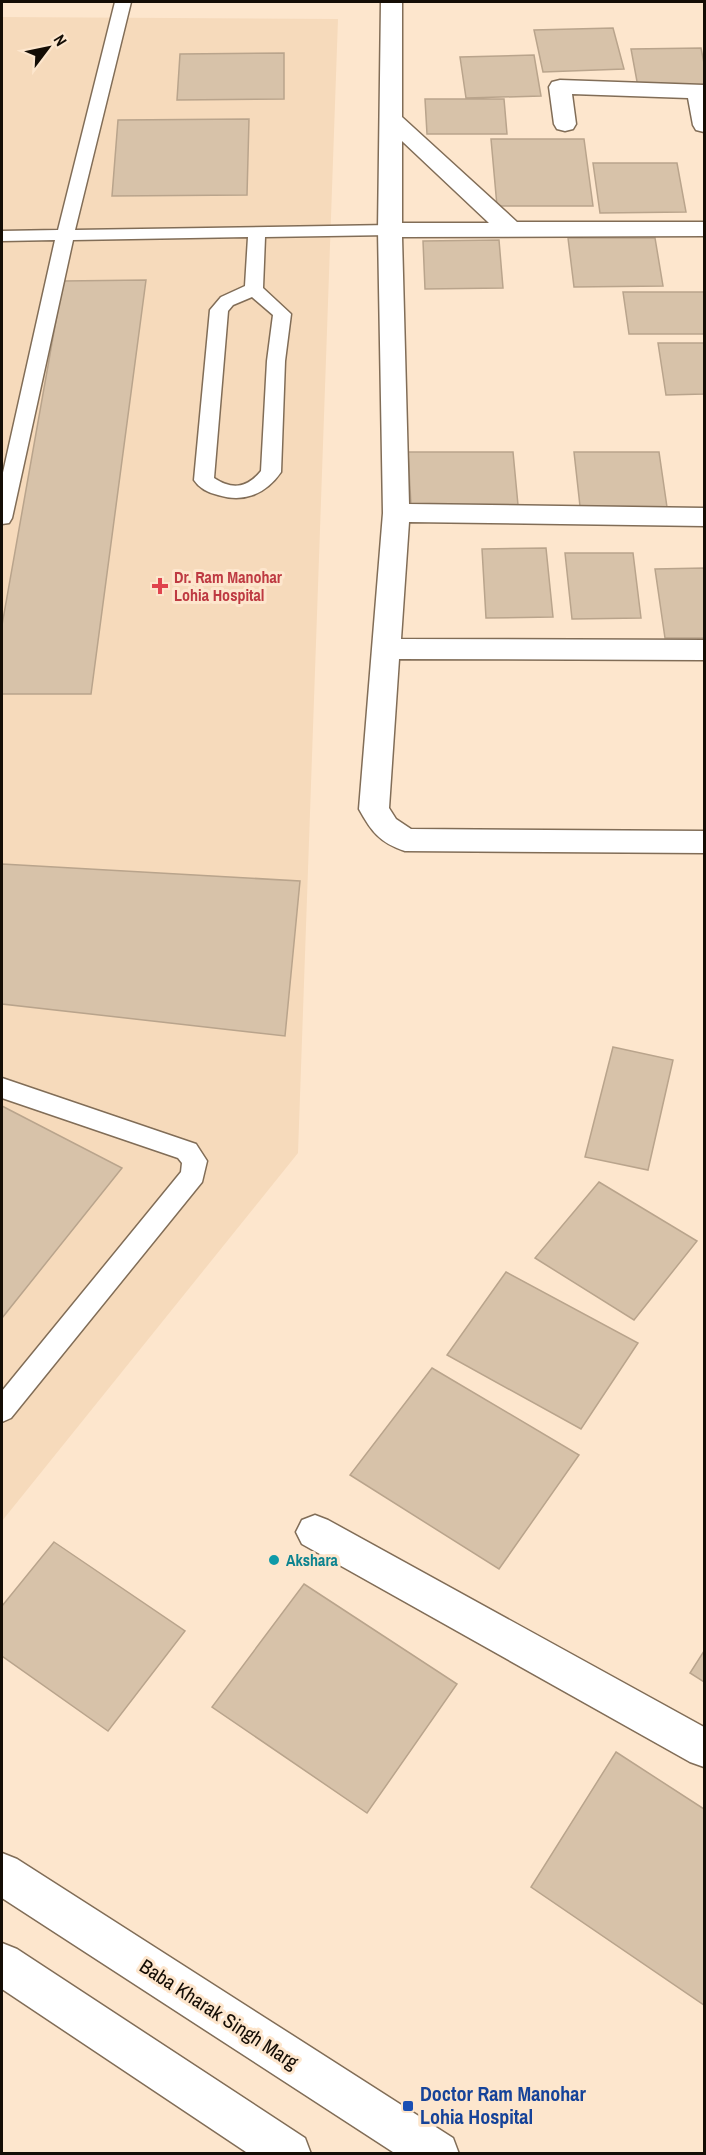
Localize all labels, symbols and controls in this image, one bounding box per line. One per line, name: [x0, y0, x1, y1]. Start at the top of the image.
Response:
north arrow: [18, 18, 78, 78]
text: N: [49, 30, 73, 50]
place label: Dr. Ram Manohar Lohia Hospital: [174, 566, 283, 606]
marker: Dr. Ram Manohar Lohia Hospital: [151, 577, 169, 595]
place label: Akshara: [286, 1549, 338, 1571]
marker: Akshara: [267, 1553, 281, 1567]
street label: Baba Kharak Singh Marg: [135, 1952, 304, 2075]
place label: Doctor Ram Manohar Lohia Hospital: [420, 2080, 586, 2130]
marker: Doctor Ram Manohar Lohia Hospital: [401, 2099, 415, 2113]

